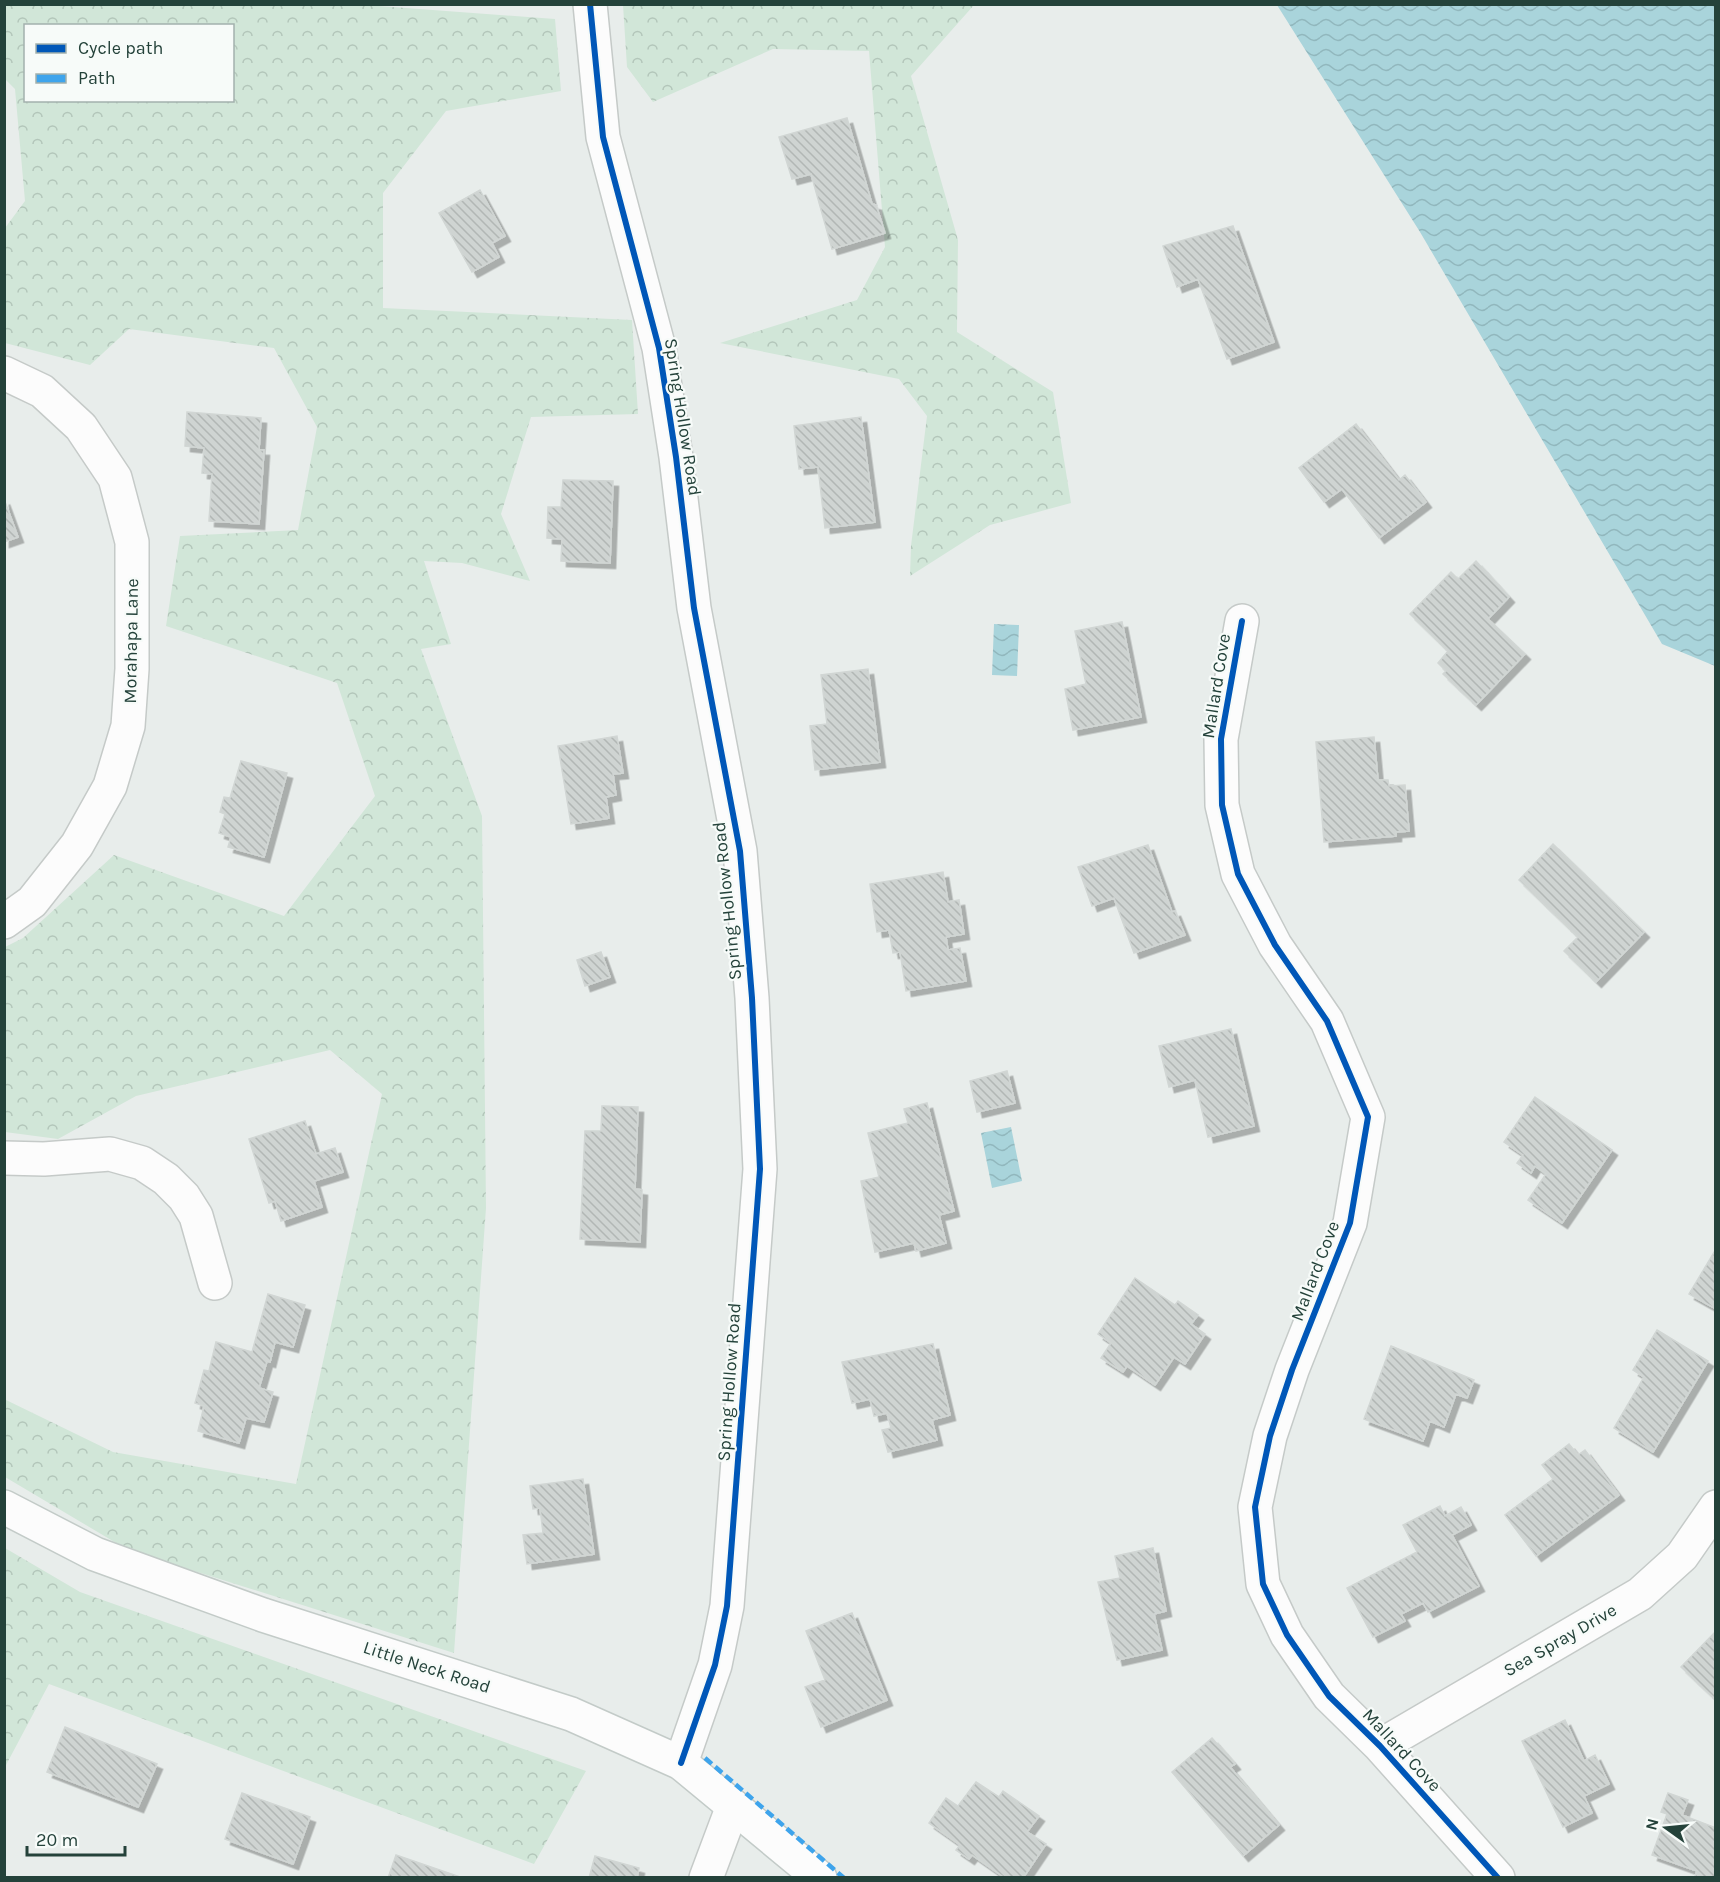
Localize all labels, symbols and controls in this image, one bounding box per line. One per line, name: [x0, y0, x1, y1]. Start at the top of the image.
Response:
legend: [24, 24, 234, 102]
text: Cycle path: [78, 37, 163, 59]
text: Path: [78, 67, 116, 89]
street label: Spring Hollow Road: [660, 337, 706, 497]
street label: Morahapa Lane: [119, 578, 143, 704]
street label: Mallard Cove: [1197, 632, 1235, 740]
street label: Spring Hollow Road: [708, 821, 746, 981]
street label: Mallard Cove: [1286, 1218, 1344, 1324]
street label: Spring Hollow Road: [712, 1302, 746, 1462]
street label: Sea Spray Drive: [1500, 1599, 1620, 1681]
street label: Little Neck Road: [361, 1636, 493, 1698]
street label: Mallard Cove: [1358, 1704, 1446, 1796]
north arrow: [1636, 1798, 1696, 1858]
text: N: [1641, 1816, 1663, 1832]
scale bar: [27, 1819, 124, 1857]
text: 20 m: [36, 1829, 78, 1851]

